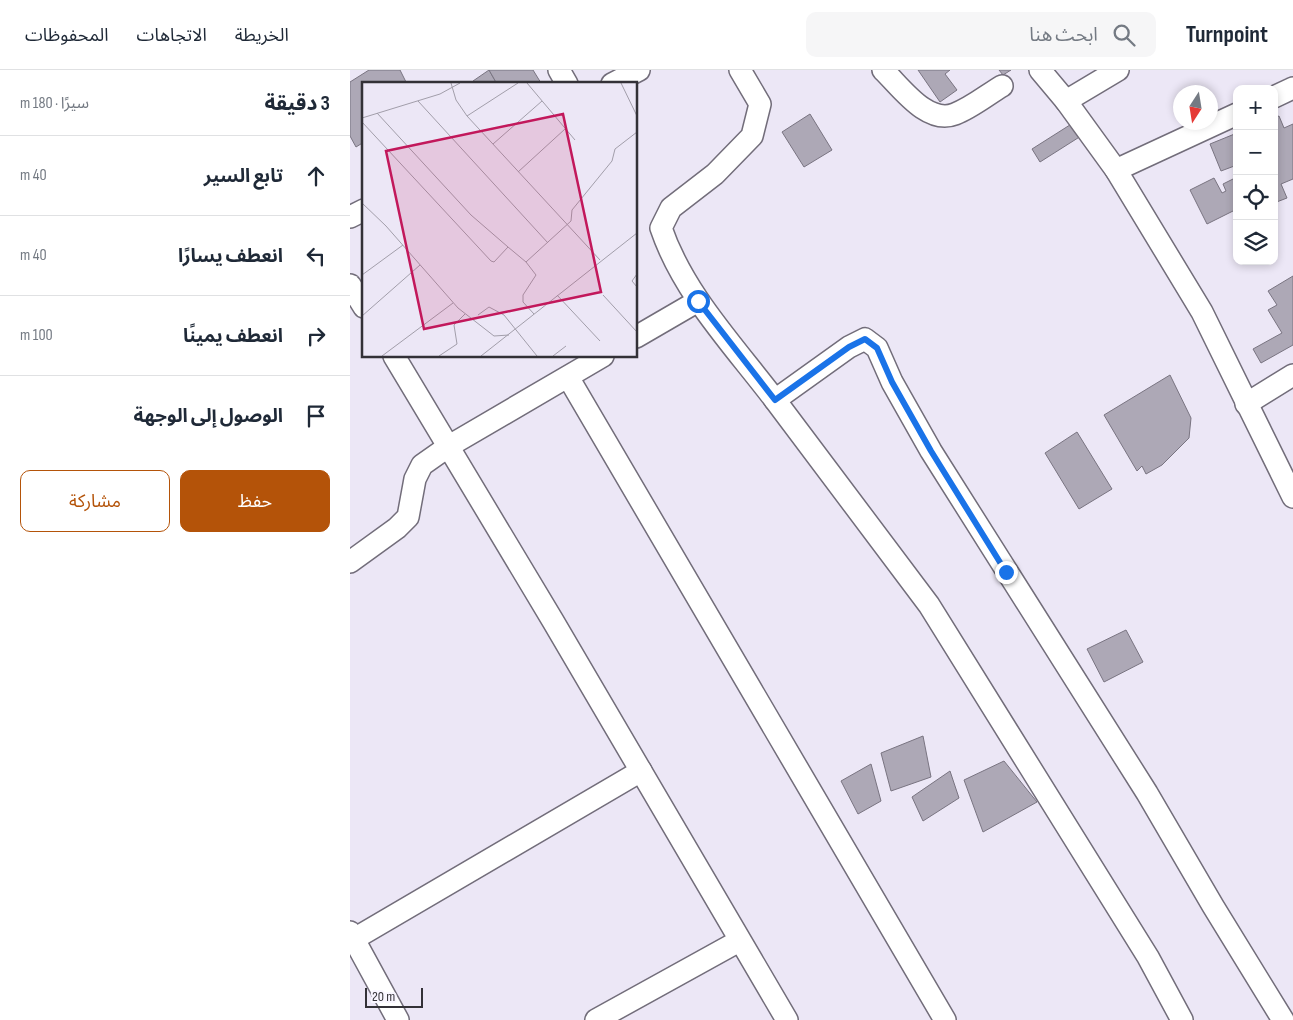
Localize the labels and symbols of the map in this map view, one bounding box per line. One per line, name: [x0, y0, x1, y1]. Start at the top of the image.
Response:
inset map: [362, 82, 638, 358]
north arrow: [1173, 85, 1218, 130]
route start: [687, 290, 710, 313]
route end: [995, 561, 1018, 584]
scale bar: [365, 985, 422, 1008]

